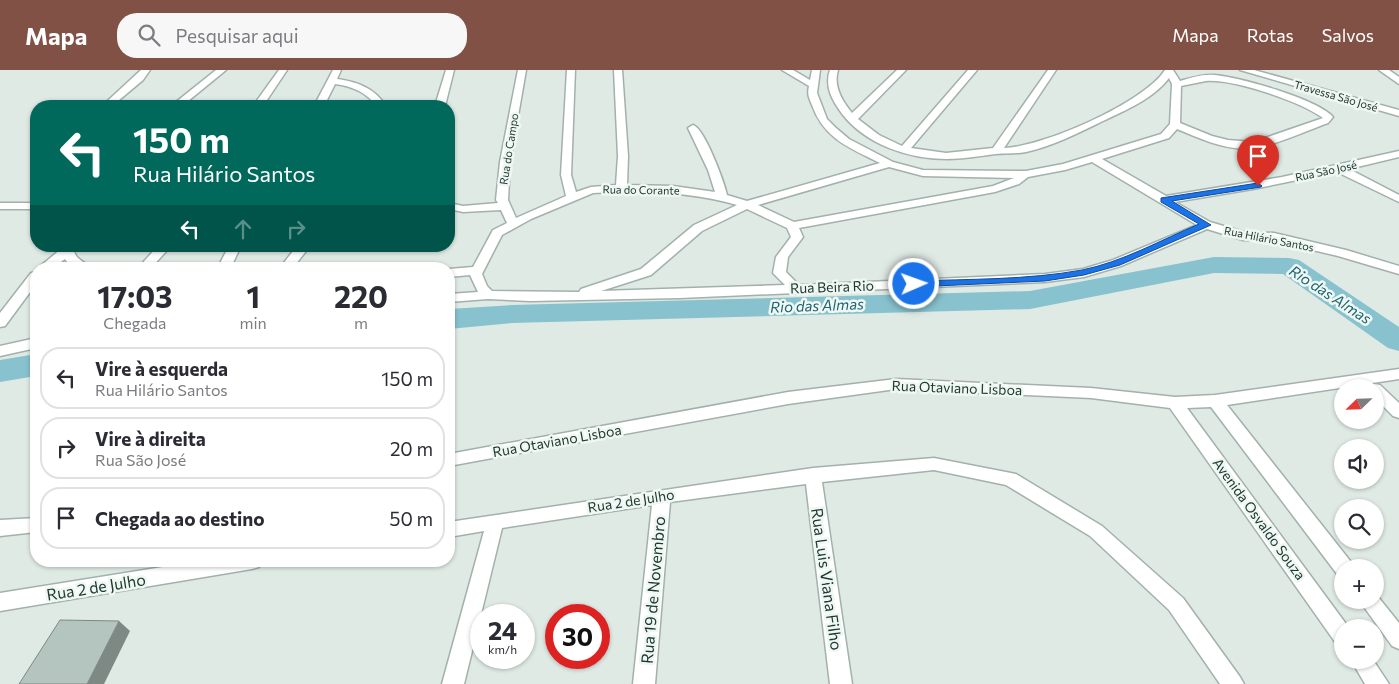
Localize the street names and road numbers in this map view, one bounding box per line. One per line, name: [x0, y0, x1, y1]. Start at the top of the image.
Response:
street label: Travessa São José: [1293, 77, 1380, 115]
street label: Rua do Campo: [496, 112, 521, 186]
street label: Rua São José: [1294, 158, 1358, 184]
street label: Rua do Corante: [602, 182, 680, 197]
street label: Rua Hilário Santos: [1223, 223, 1315, 254]
street label: Rua Beira Rio: [790, 277, 874, 296]
street label: Rua Otaviano Lisboa: [891, 377, 1023, 398]
street label: Rua Otaviano Lisboa: [491, 421, 623, 460]
street label: Avenida Osvaldo Souza: [1209, 454, 1309, 583]
street label: Rua 2 de Julho: [586, 485, 675, 516]
street label: Rua Luis Viana Filho: [808, 506, 847, 651]
street label: Rua 19 de Novembro: [637, 515, 668, 665]
street label: Rua 2 de Julho: [45, 569, 147, 604]

